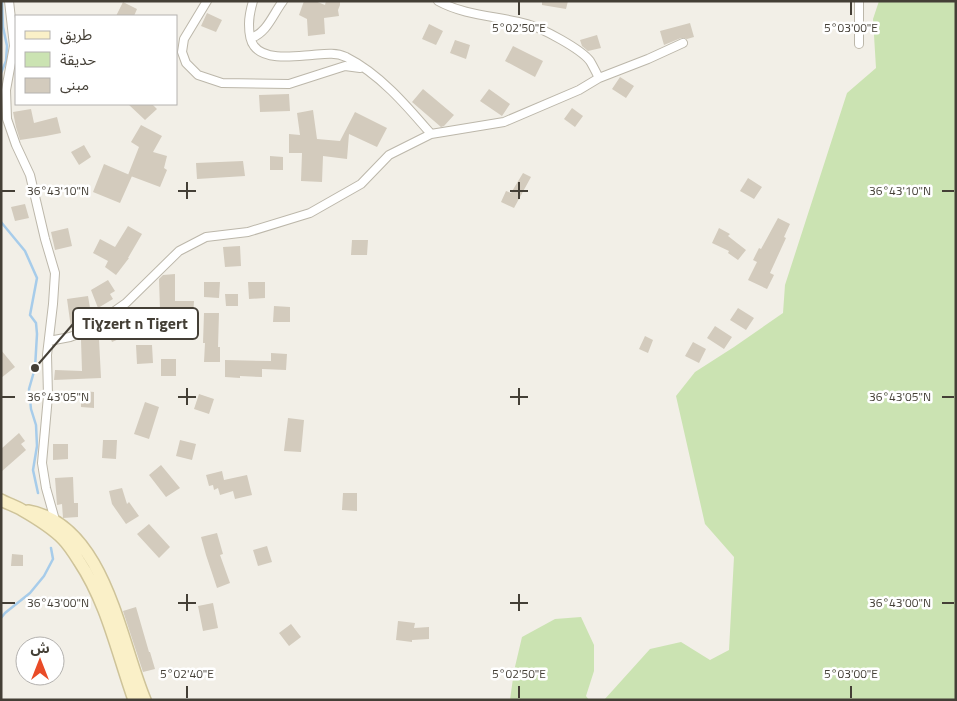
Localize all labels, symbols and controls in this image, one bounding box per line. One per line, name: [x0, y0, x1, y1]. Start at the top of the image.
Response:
legend: [15, 15, 178, 105]
text: 5°02'50"E: [492, 18, 546, 37]
text: 5°03'00"E: [824, 18, 878, 37]
text: طريق: [60, 23, 92, 46]
text: حديقة: [60, 48, 96, 71]
text: مبنى: [60, 73, 89, 96]
text: 36°43'10"N: [27, 181, 89, 200]
text: 36°43'10"N: [869, 181, 931, 200]
callout: Tiɣzert n Tigert: [73, 308, 198, 339]
text: Tiɣzert n Tigert: [82, 311, 188, 335]
text: 36°43'05"N: [27, 387, 89, 406]
text: 36°43'05"N: [869, 387, 931, 406]
text: 36°43'00"N: [27, 593, 89, 612]
text: 36°43'00"N: [869, 593, 931, 612]
north arrow: [15, 636, 65, 686]
text: ش: [30, 637, 50, 658]
text: 5°02'40"E: [160, 664, 214, 683]
text: 5°02'50"E: [492, 664, 546, 683]
text: 5°03'00"E: [824, 664, 878, 683]

